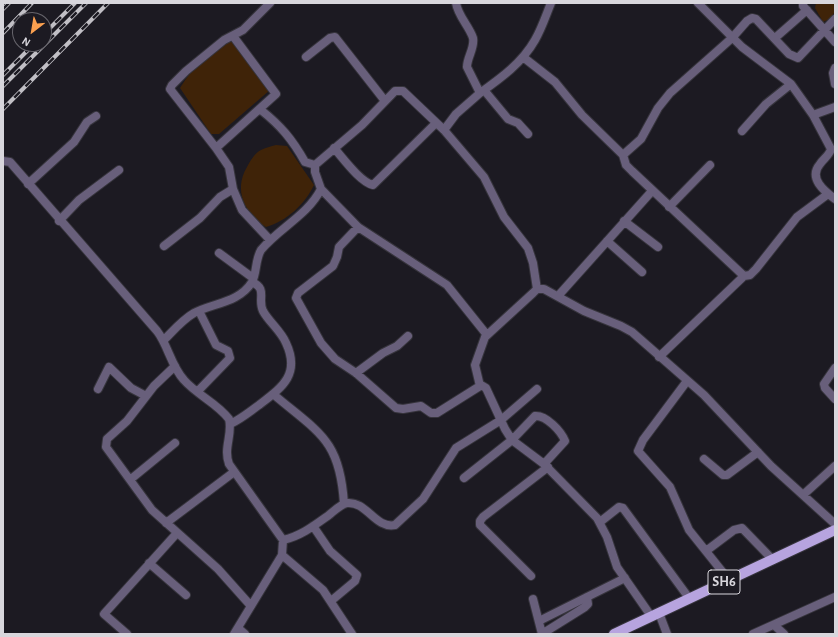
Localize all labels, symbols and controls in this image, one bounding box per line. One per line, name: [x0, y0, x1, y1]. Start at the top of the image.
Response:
north arrow: [12, 12, 52, 52]
text: N: [20, 35, 32, 49]
road number: SH6: [708, 570, 740, 594]

